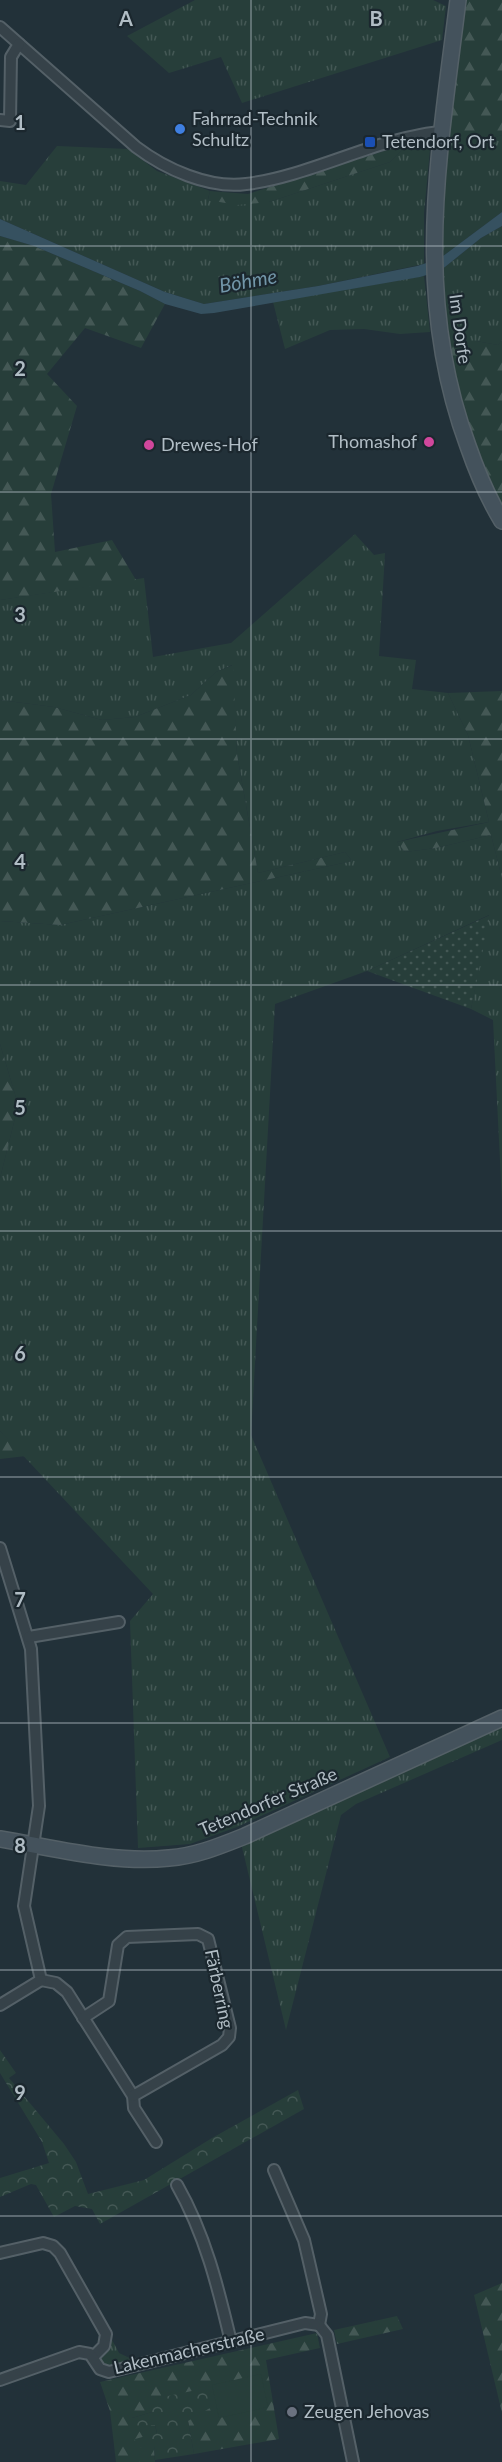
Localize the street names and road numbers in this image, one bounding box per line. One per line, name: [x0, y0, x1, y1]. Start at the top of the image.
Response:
street label: Im Dorfe: [445, 293, 477, 365]
street label: Tetendorfer Straße: [195, 1762, 340, 1840]
street label: Färberring: [201, 1947, 239, 2031]
street label: Lakenmacherstraße: [111, 2322, 266, 2378]

